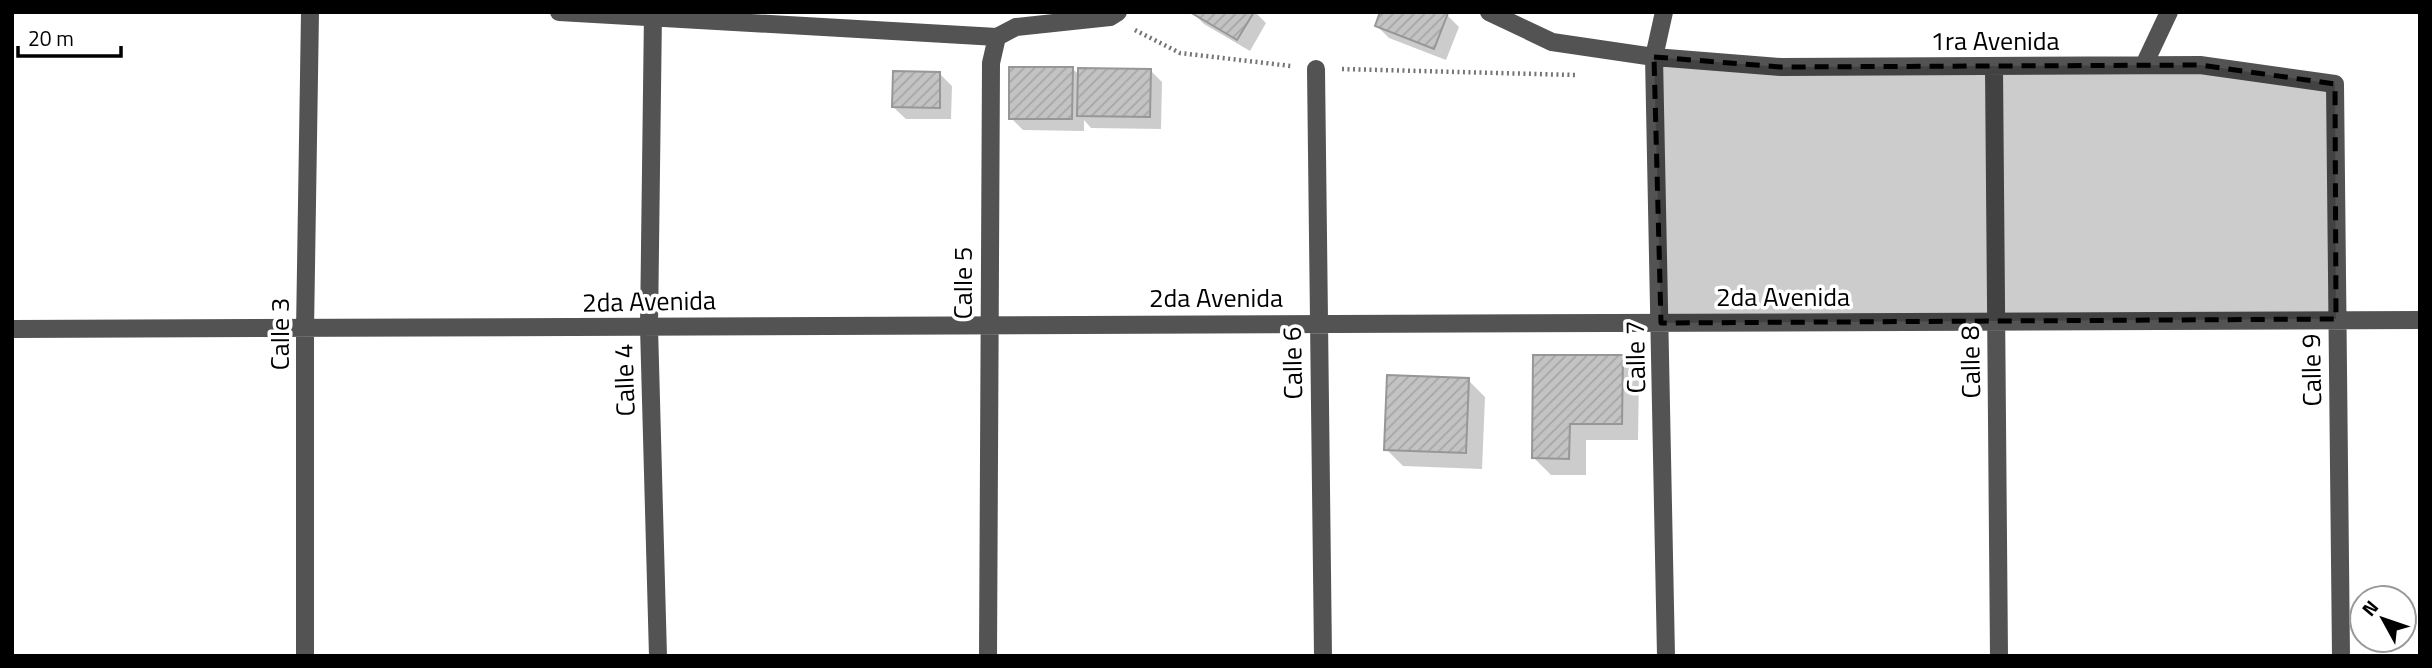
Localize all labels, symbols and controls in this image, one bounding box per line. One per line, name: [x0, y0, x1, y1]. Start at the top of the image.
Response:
scale bar: [18, 14, 121, 58]
street label: 1ra Avenida: [1930, 21, 2060, 60]
text: 20 m: [28, 22, 74, 54]
street label: Calle 5: [943, 247, 982, 319]
street label: 2da Avenida: [1716, 277, 1850, 316]
street label: 2da Avenida: [1149, 278, 1283, 317]
street label: 2da Avenida: [582, 280, 716, 322]
street label: Calle 3: [260, 298, 299, 370]
street label: Calle 7: [1615, 320, 1655, 394]
street label: Calle 8: [1950, 325, 1990, 399]
street label: Calle 6: [1272, 326, 1312, 400]
street label: Calle 9: [2291, 333, 2331, 407]
street label: Calle 4: [603, 343, 645, 417]
north arrow: [2348, 584, 2418, 654]
text: N: [2354, 593, 2385, 622]

